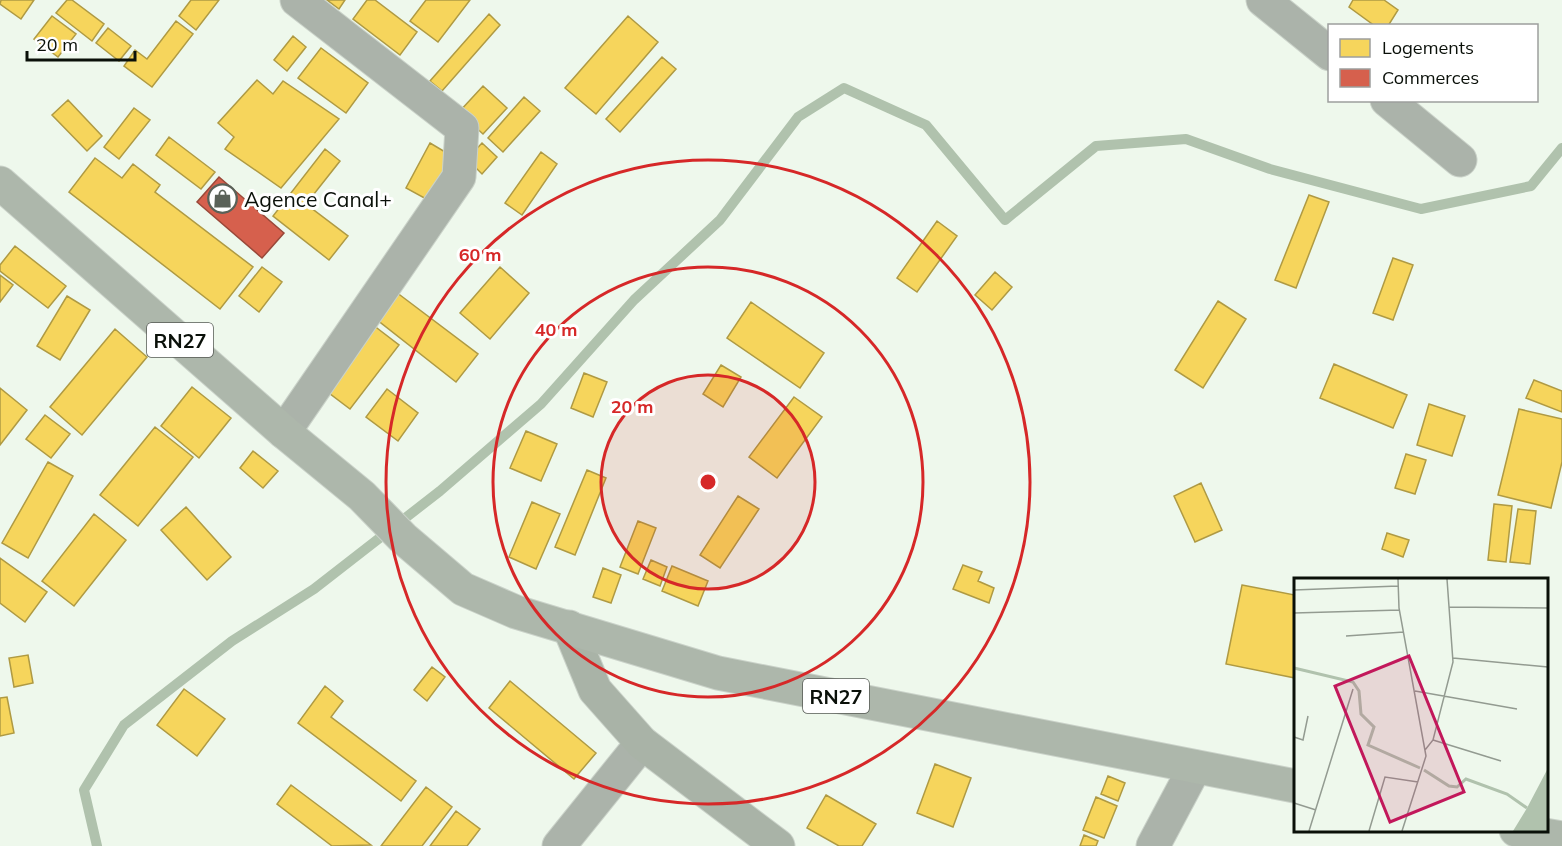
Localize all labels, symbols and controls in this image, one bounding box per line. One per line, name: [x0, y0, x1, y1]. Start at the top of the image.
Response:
scale bar: [27, 24, 135, 62]
legend: [1328, 24, 1538, 102]
text: 20 m: [36, 33, 78, 56]
text: Logements: [1382, 36, 1474, 59]
text: Commerces: [1382, 66, 1479, 89]
shop icon: Agence Canal+: [207, 183, 239, 215]
place label: Agence Canal+: [244, 186, 392, 212]
text: 60 m: [459, 243, 501, 266]
text: 40 m: [535, 318, 577, 341]
road number: RN27: [147, 323, 213, 357]
text: 20 m: [611, 395, 653, 418]
centre of rings: [698, 472, 718, 492]
inset map: [1294, 578, 1547, 831]
road number: RN27: [803, 679, 869, 713]

